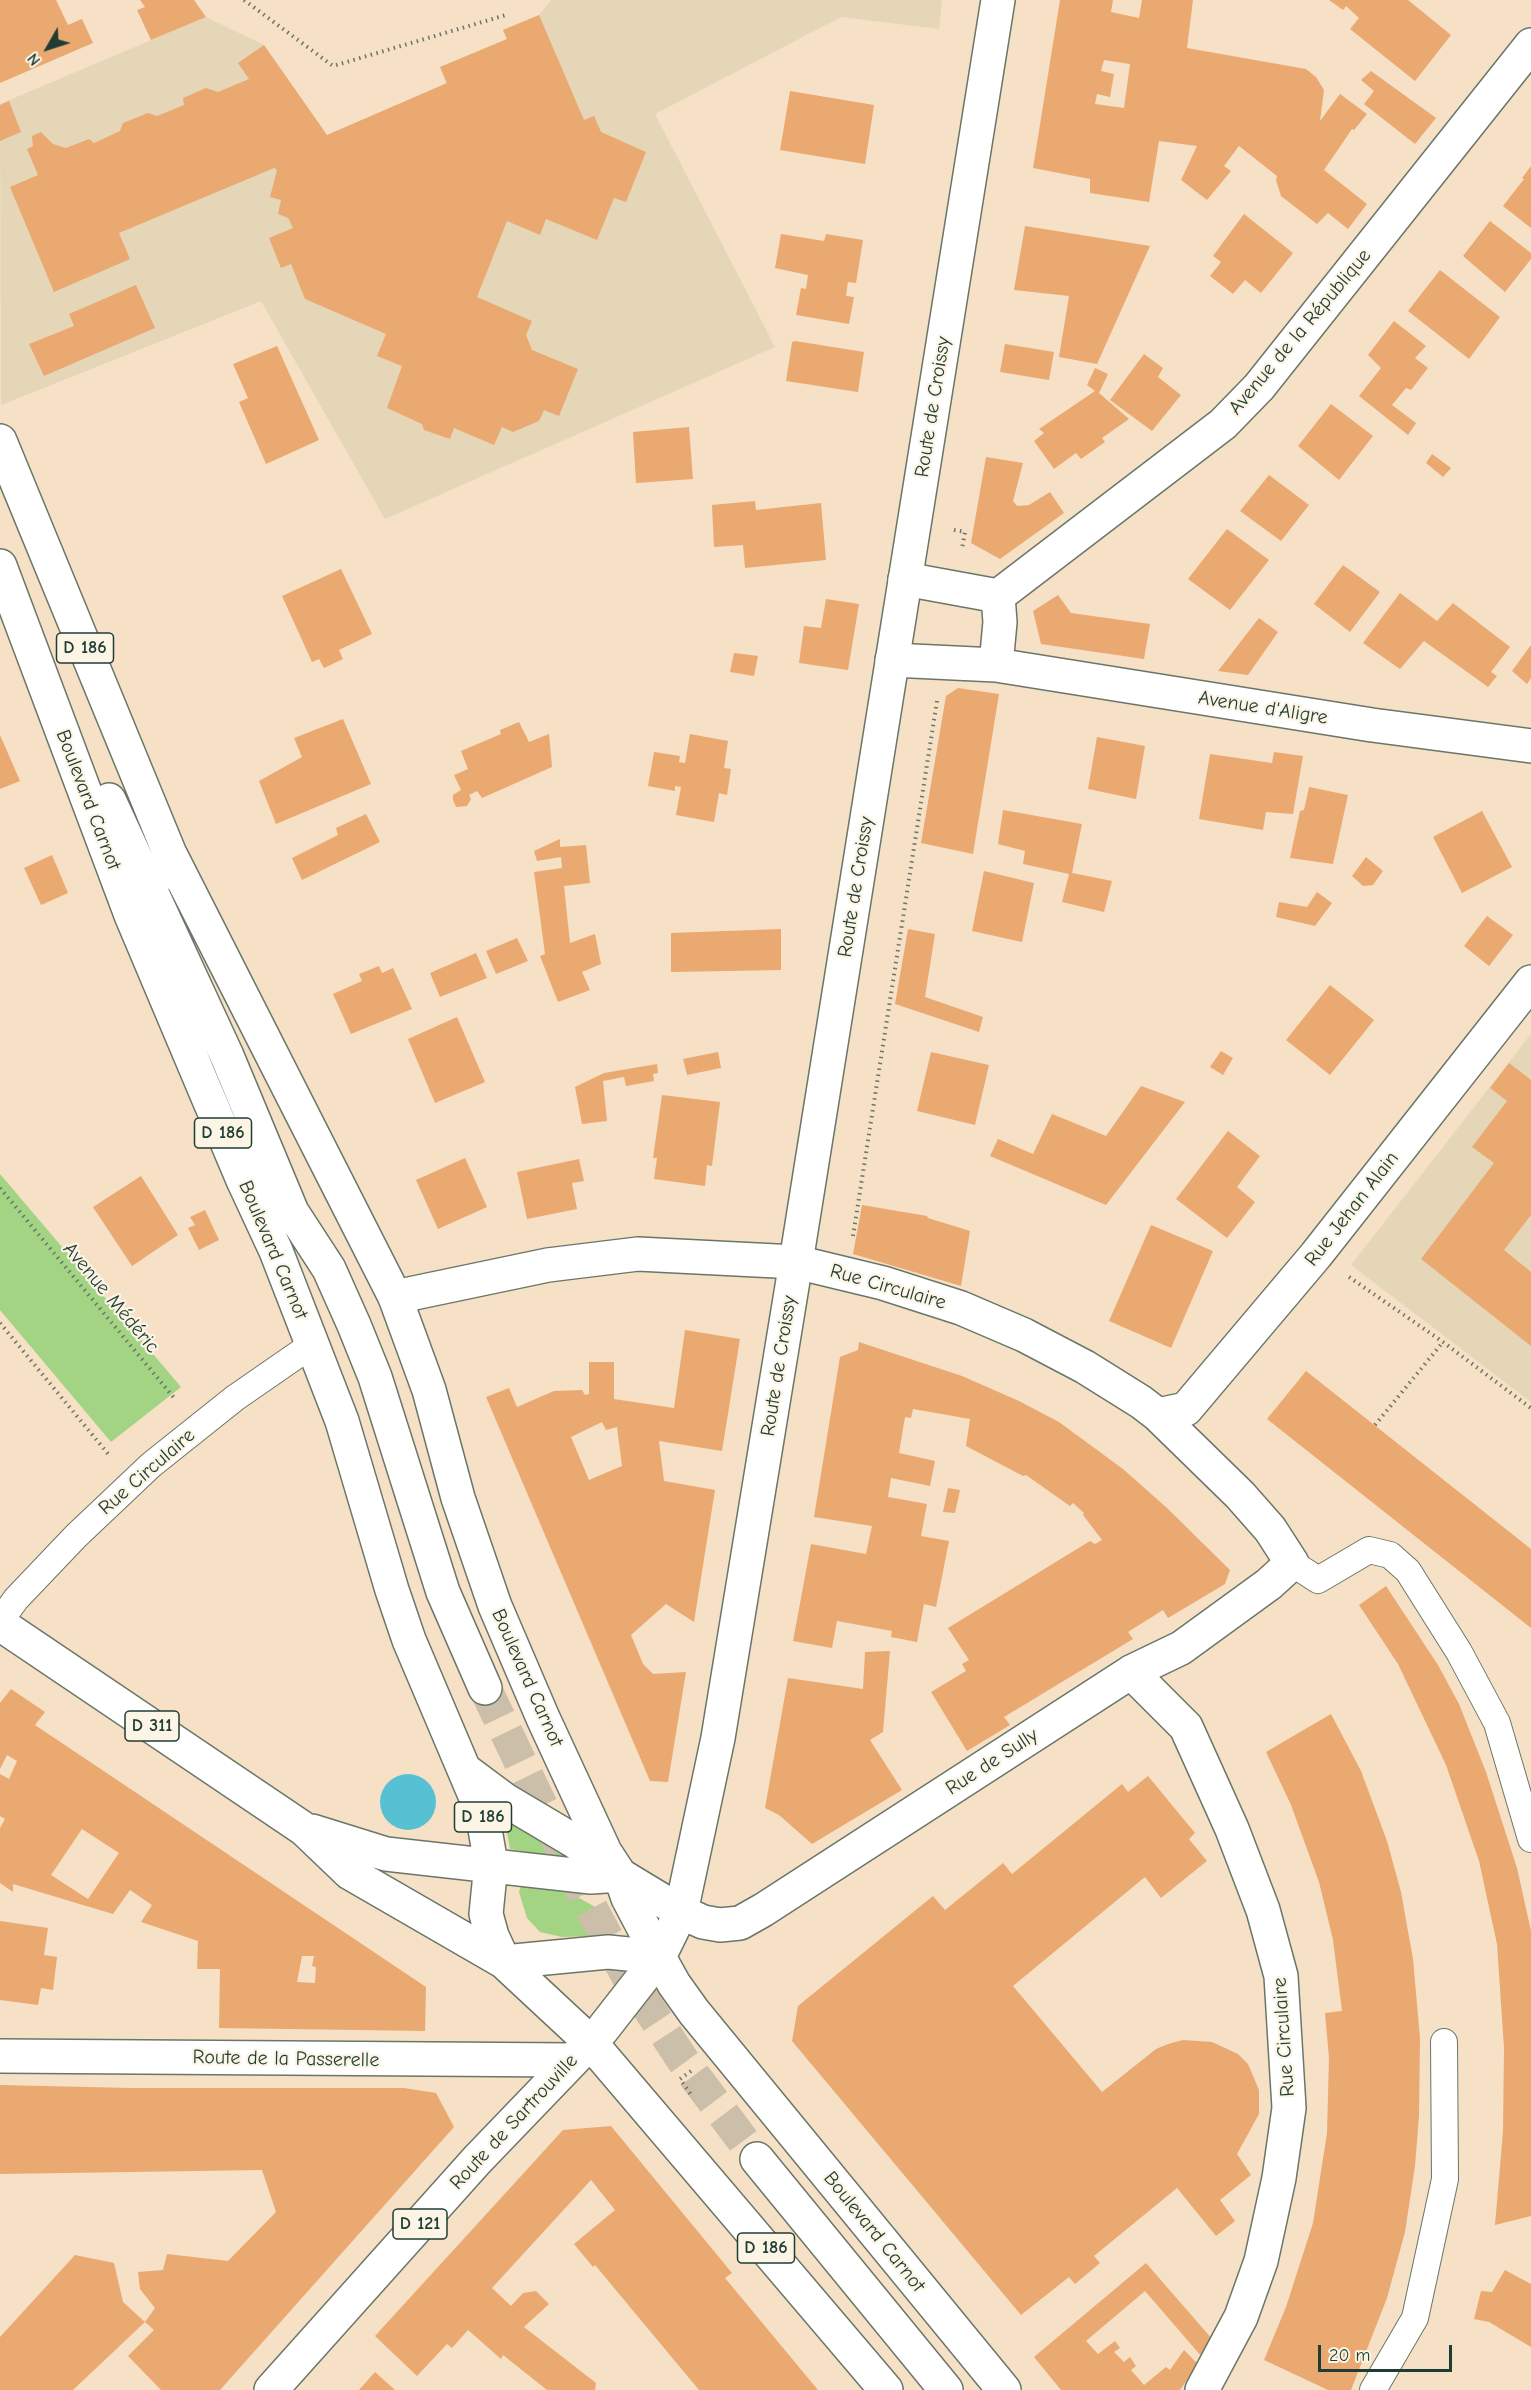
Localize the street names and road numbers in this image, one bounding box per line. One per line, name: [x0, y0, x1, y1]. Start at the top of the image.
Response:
street label: Avenue de la République: [1224, 244, 1376, 420]
street label: Route de Croissy: [910, 335, 956, 479]
road number: D 186: [56, 633, 113, 663]
street label: Avenue d'Aligre: [1197, 686, 1329, 730]
street label: Boulevard Carnot: [50, 727, 126, 873]
street label: Route de Croissy: [833, 815, 879, 959]
road number: D 186: [194, 1118, 252, 1148]
street label: Rue Jehan Alain: [1300, 1147, 1404, 1271]
street label: Boulevard Carnot: [233, 1177, 313, 1323]
street label: Avenue Médéric: [58, 1238, 164, 1358]
street label: Rue Circulaire: [827, 1259, 949, 1315]
street label: Route de Croissy: [756, 1294, 802, 1438]
street label: Rue Circulaire: [94, 1424, 200, 1520]
street label: Boulevard Carnot: [486, 1605, 568, 1751]
road number: D 311: [125, 1711, 179, 1741]
street label: Rue de Sully: [941, 1723, 1043, 1801]
road number: D 186: [454, 1802, 512, 1832]
street label: Rue Circulaire: [1268, 1976, 1300, 2098]
street label: Route de la Passerelle: [192, 2045, 380, 2073]
street label: Route de Sartrouville: [445, 2049, 583, 2195]
street label: Boulevard Carnot: [818, 2167, 930, 2297]
road number: D 121: [393, 2209, 447, 2239]
road number: D 186: [738, 2233, 795, 2263]

